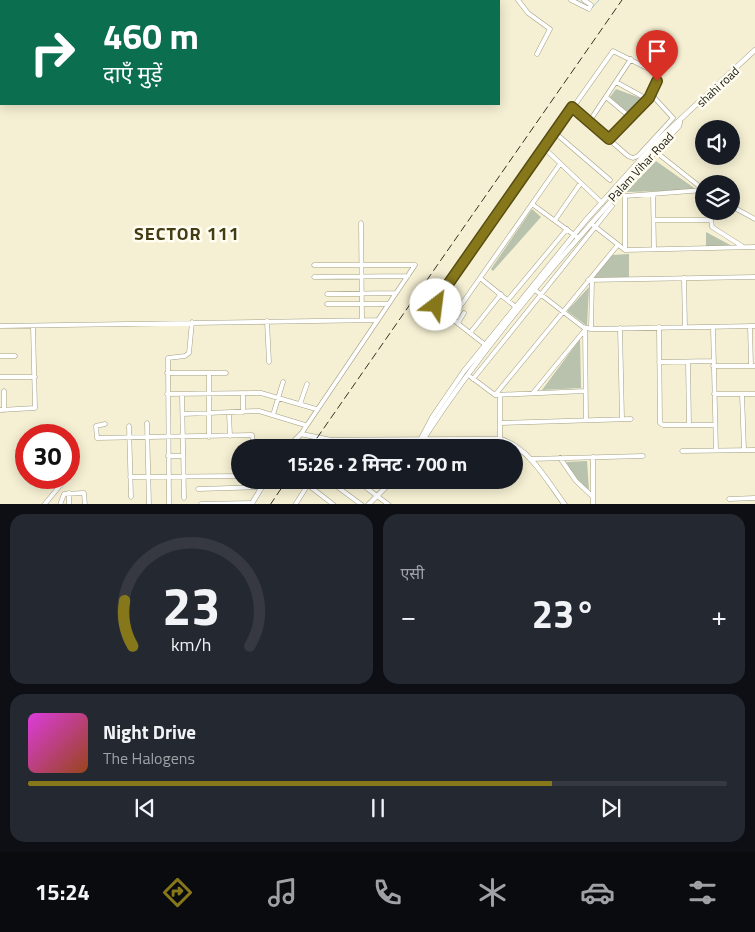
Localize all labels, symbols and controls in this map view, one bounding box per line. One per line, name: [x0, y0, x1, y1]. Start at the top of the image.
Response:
text: 460 m: [103, 9, 199, 63]
icon: right: [20, 20, 85, 85]
pin: [636, 30, 678, 81]
icon: arrive: [643, 37, 671, 65]
text: दाएँ मुड़ें: [103, 57, 162, 91]
street label: shahi road: [692, 62, 743, 111]
map controls: [695, 120, 740, 220]
button: sound: [695, 120, 740, 165]
street label: Palam Vihar Road: [603, 127, 678, 206]
button: layers: [695, 175, 740, 220]
district label: SECTOR 111: [134, 220, 240, 247]
position arrow: [409, 278, 461, 330]
speed limit sign: 30: [15, 424, 80, 489]
text: 15:26 · 2 मिनट · 700 m: [287, 449, 467, 478]
text: एसी: [401, 561, 424, 585]
text: 23: [162, 566, 220, 645]
text: 23°: [532, 585, 596, 643]
text: −: [401, 594, 416, 637]
text: +: [711, 594, 727, 637]
text: km/h: [171, 631, 211, 658]
text: Night Drive: [103, 717, 196, 746]
text: The Halogens: [103, 746, 195, 770]
icon: previous: [131, 794, 159, 822]
icon: pause: [364, 794, 392, 822]
icon: next: [597, 794, 625, 822]
text: 15:24: [35, 875, 90, 909]
icon: directions: [160, 875, 195, 910]
icon: music: [265, 875, 300, 910]
icon: phone: [370, 875, 405, 910]
icon: climate: [475, 875, 510, 910]
icon: car: [580, 875, 615, 910]
icon: filters: [685, 875, 720, 910]

